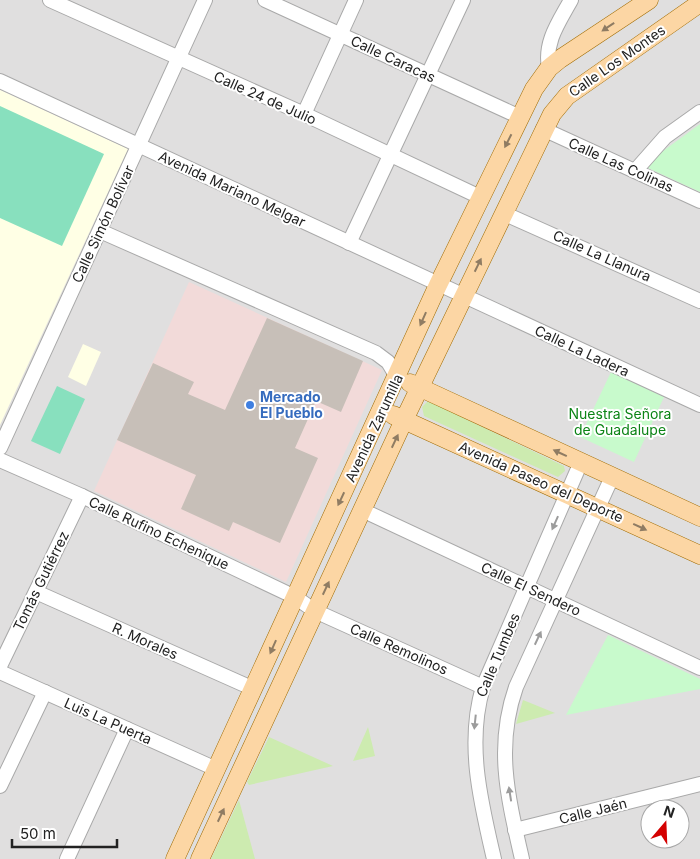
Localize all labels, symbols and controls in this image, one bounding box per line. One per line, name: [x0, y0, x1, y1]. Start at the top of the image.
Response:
street label: Calle Los Montes: [565, 21, 668, 100]
one-way arrow: [602, 22, 615, 32]
street label: Calle Caracas: [348, 31, 438, 86]
street label: Calle 24 de Julio: [211, 67, 319, 128]
one-way arrow: [504, 134, 512, 148]
street label: Calle Las Colinas: [566, 134, 676, 195]
street label: Avenida Mariano Melgar: [156, 147, 308, 230]
street label: Calle Simón Bolívar: [68, 162, 137, 285]
street label: Calle La Llanura: [551, 226, 654, 285]
one-way arrow: [475, 258, 483, 272]
one-way arrow: [419, 312, 427, 326]
street label: Calle La Ladera: [532, 321, 632, 380]
street label: Avenida Zarumilla: [341, 371, 406, 484]
place label: Mercado El Pueblo: [260, 388, 323, 421]
marker: Mercado El Pueblo: [244, 399, 256, 411]
park label: Nuestra Señora de Guadalupe: [569, 405, 671, 438]
one-way arrow: [391, 434, 399, 448]
street label: Avenida Paseo del Deporte: [456, 437, 626, 526]
one-way arrow: [553, 448, 568, 457]
one-way arrow: [336, 492, 344, 506]
street label: Calle Rufino Echenique: [86, 493, 232, 573]
one-way arrow: [550, 516, 558, 530]
one-way arrow: [633, 523, 647, 531]
street label: Tomás Gutiérrez: [9, 528, 72, 633]
street label: Calle El Sendero: [479, 558, 584, 619]
one-way arrow: [322, 581, 330, 595]
street label: Calle Tumbes: [472, 610, 523, 699]
street label: R. Morales: [110, 619, 181, 663]
street label: Calle Remolinos: [348, 619, 451, 678]
one-way arrow: [535, 631, 543, 645]
one-way arrow: [268, 640, 276, 654]
street label: Luis La Puerta: [62, 694, 155, 747]
one-way arrow: [471, 714, 479, 730]
one-way arrow: [505, 786, 513, 802]
street label: Calle Jaén: [557, 794, 629, 827]
north arrow: [640, 799, 690, 849]
text: N: [662, 801, 677, 821]
one-way arrow: [217, 808, 225, 822]
scale bar: [12, 816, 118, 848]
text: 50 m: [20, 824, 56, 843]

